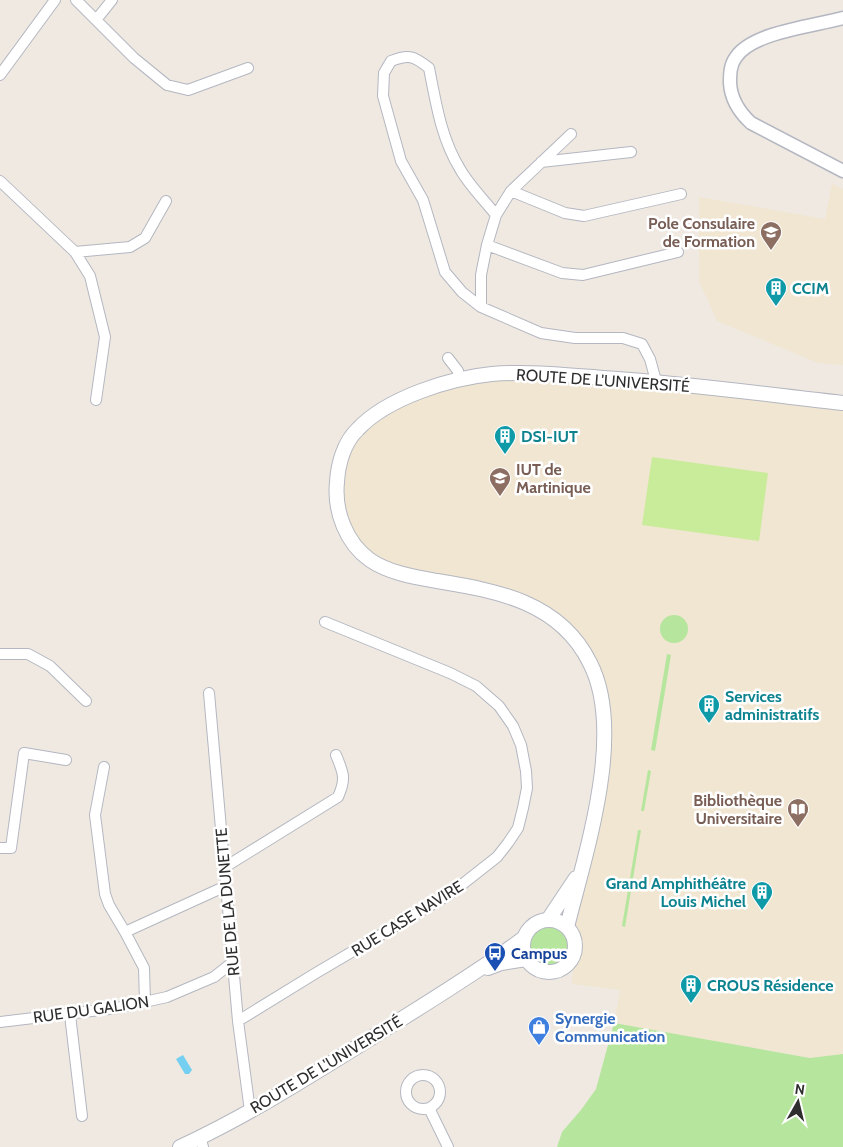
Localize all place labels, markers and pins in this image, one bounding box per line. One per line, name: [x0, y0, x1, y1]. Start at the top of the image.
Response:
place label: Pole Consulaire de Formation: [648, 214, 755, 251]
school or university icon: Pole Consulaire de Formation: [759, 220, 783, 251]
building icon: CCIM: [764, 276, 788, 307]
place label: CCIM: [792, 279, 829, 298]
building icon: DSI-IUT: [493, 424, 517, 455]
place label: DSI-IUT: [521, 427, 578, 446]
place label: IUT de Martinique: [516, 460, 591, 497]
school or university icon: IUT de Martinique: [488, 466, 512, 497]
place label: Services administratifs: [725, 687, 820, 724]
building icon: Services administratifs: [697, 693, 721, 724]
place label: Bibliothèque Universitaire: [693, 791, 782, 828]
library icon: Bibliothèque Universitaire: [786, 797, 810, 828]
place label: Grand Amphithéâtre Louis Michel: [606, 874, 746, 911]
building icon: Grand Amphithéâtre Louis Michel: [750, 880, 774, 911]
bus stop icon: Campus: [483, 941, 507, 972]
place label: Campus: [511, 944, 568, 963]
building icon: CROUS Résidence: [679, 973, 703, 1004]
place label: CROUS Résidence: [707, 976, 834, 995]
place label: Synergie Communication: [555, 1009, 665, 1046]
shop icon: Synergie Communication: [527, 1015, 551, 1046]

